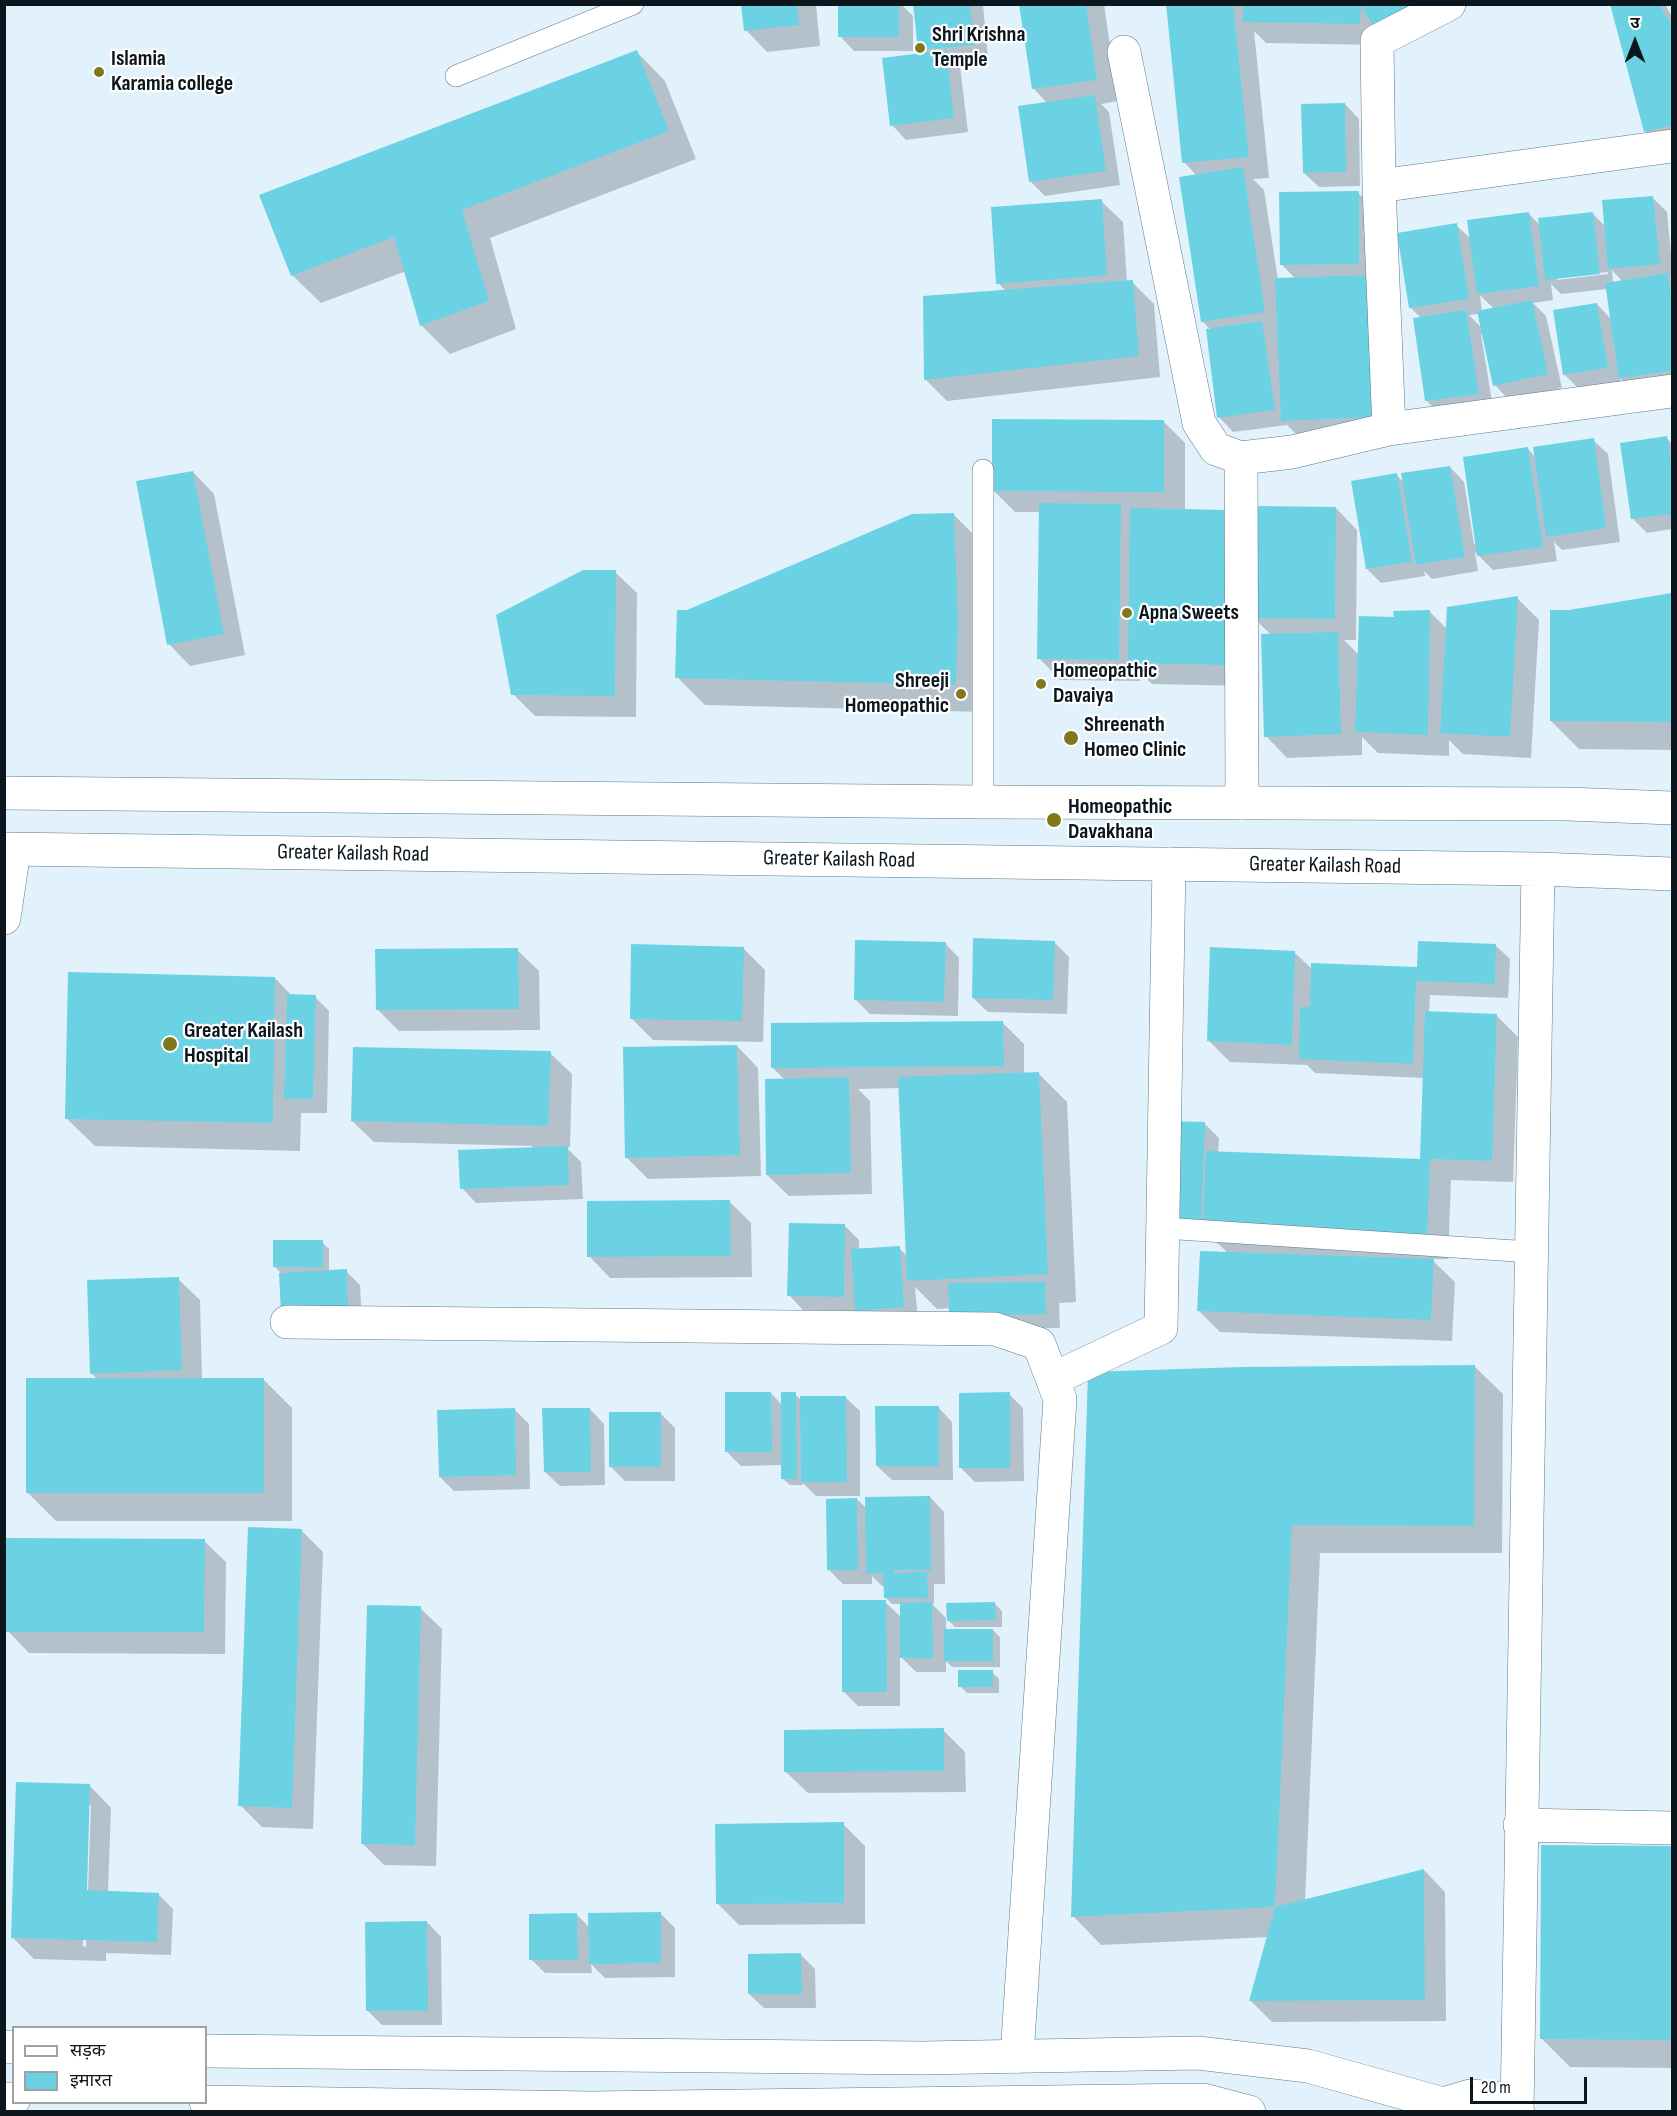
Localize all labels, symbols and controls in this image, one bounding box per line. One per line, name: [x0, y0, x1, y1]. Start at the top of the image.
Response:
north arrow: [1605, 12, 1665, 72]
text: उ: [1630, 14, 1640, 33]
place label: Shri Krishna Temple: [932, 22, 1025, 74]
marker: Shri Krishna Temple: [913, 41, 927, 55]
place label: Islamia Karamia college: [111, 46, 233, 98]
marker: Islamia Karamia college: [92, 65, 106, 79]
place label: Apna Sweets: [1139, 600, 1239, 626]
marker: Apna Sweets: [1120, 606, 1134, 620]
place label: Homeopathic Davaiya: [1053, 658, 1157, 710]
place label: Shreeji Homeopathic: [845, 668, 949, 720]
marker: Homeopathic Davaiya: [1034, 677, 1048, 691]
marker: Shreeji Homeopathic: [954, 687, 968, 701]
place label: Shreenath Homeo Clinic: [1084, 712, 1186, 764]
marker: Shreenath Homeo Clinic: [1062, 729, 1080, 747]
place label: Homeopathic Davakhana: [1068, 794, 1172, 846]
marker: Homeopathic Davakhana: [1045, 811, 1063, 829]
street label: Greater Kailash Road: [277, 839, 429, 869]
street label: Greater Kailash Road: [763, 845, 915, 875]
street label: Greater Kailash Road: [1249, 851, 1401, 881]
place label: Greater Kailash Hospital: [184, 1018, 303, 1070]
marker: Greater Kailash Hospital: [161, 1035, 179, 1053]
legend: [12, 2026, 207, 2104]
text: सड़क: [70, 2040, 106, 2061]
scale bar: [1473, 2065, 1590, 2103]
text: इमारत: [70, 2070, 112, 2091]
text: 20 m: [1481, 2077, 1511, 2098]

